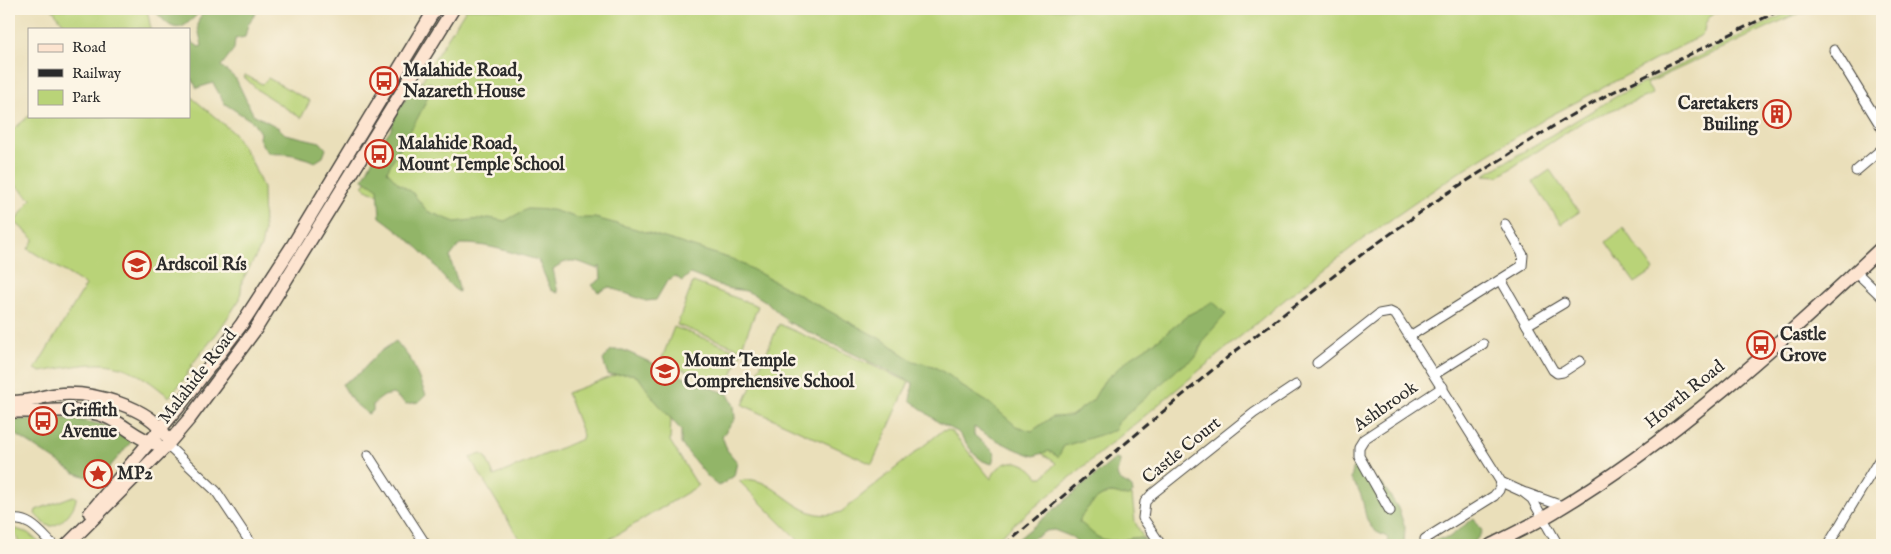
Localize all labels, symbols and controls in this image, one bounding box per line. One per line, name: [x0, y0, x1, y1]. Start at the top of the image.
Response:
legend: [28, 28, 190, 118]
text: Road: [72, 38, 107, 57]
place label: Malahide Road, Nazareth House: [402, 60, 526, 104]
text: Railway: [72, 64, 122, 83]
bus stop icon: Malahide Road, Nazareth House: [369, 66, 399, 96]
text: Park: [72, 88, 102, 107]
place label: Caretakers Builing: [1678, 93, 1759, 137]
building icon: Caretakers Builing: [1762, 99, 1792, 129]
place label: Malahide Road, Mount Temple School: [398, 133, 566, 177]
bus stop icon: Malahide Road, Mount Temple School: [364, 139, 394, 169]
school or university icon: Ardscoil Rís: [122, 250, 152, 280]
place label: Ardscoil Rís: [155, 254, 247, 277]
place label: Castle Grove: [1780, 324, 1827, 368]
street label: Malahide Road: [154, 325, 242, 429]
bus stop icon: Castle Grove: [1746, 330, 1776, 360]
place label: Mount Temple Comprehensive School: [684, 350, 855, 394]
street label: Howth Road: [1640, 355, 1730, 434]
school or university icon: Mount Temple Comprehensive School: [650, 356, 680, 386]
street label: Ashbrook: [1349, 376, 1423, 438]
place label: Griffith Avenue: [61, 400, 118, 444]
bus stop icon: Griffith Avenue: [28, 406, 58, 436]
street label: Castle Court: [1138, 412, 1226, 490]
place icon: MP2: [83, 459, 113, 489]
place label: MP2: [117, 463, 153, 486]

